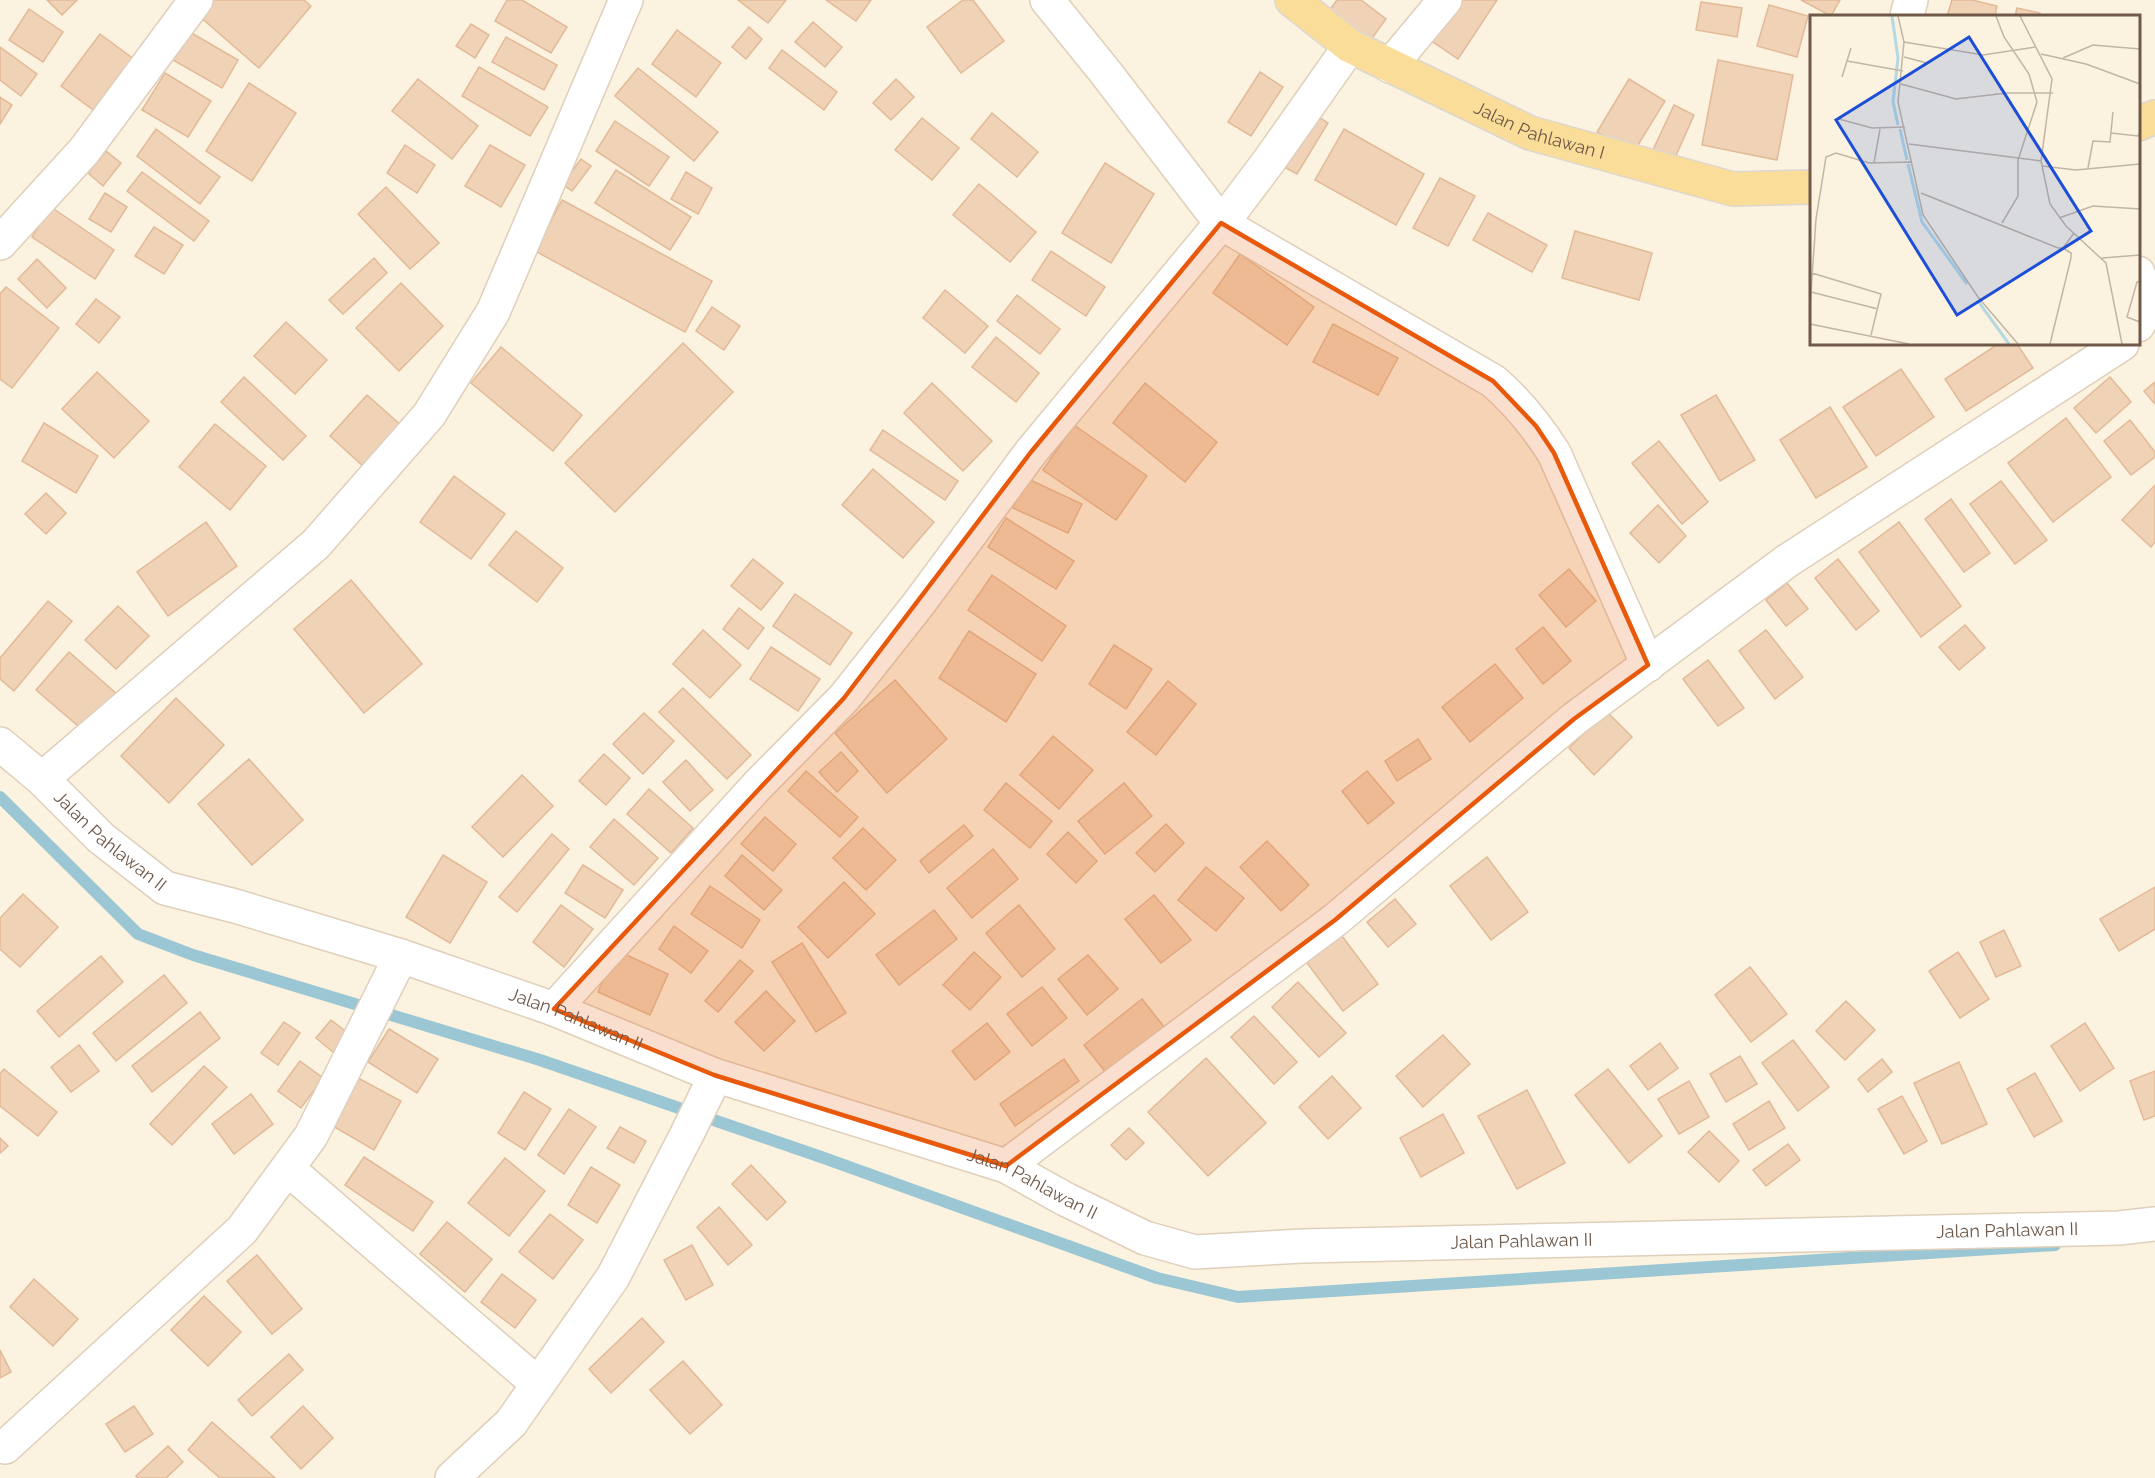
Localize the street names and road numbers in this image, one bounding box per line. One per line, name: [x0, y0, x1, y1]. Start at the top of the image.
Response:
street label: Jalan Pahlawan I: [1471, 97, 1607, 163]
street label: Jalan Pahlawan II: [50, 786, 171, 895]
street label: Jalan Pahlawan II: [506, 983, 646, 1055]
street label: Jalan Pahlawan II: [965, 1144, 1101, 1223]
street label: Jalan Pahlawan II: [1936, 1218, 2079, 1242]
street label: Jalan Pahlawan II: [1450, 1229, 1593, 1253]

